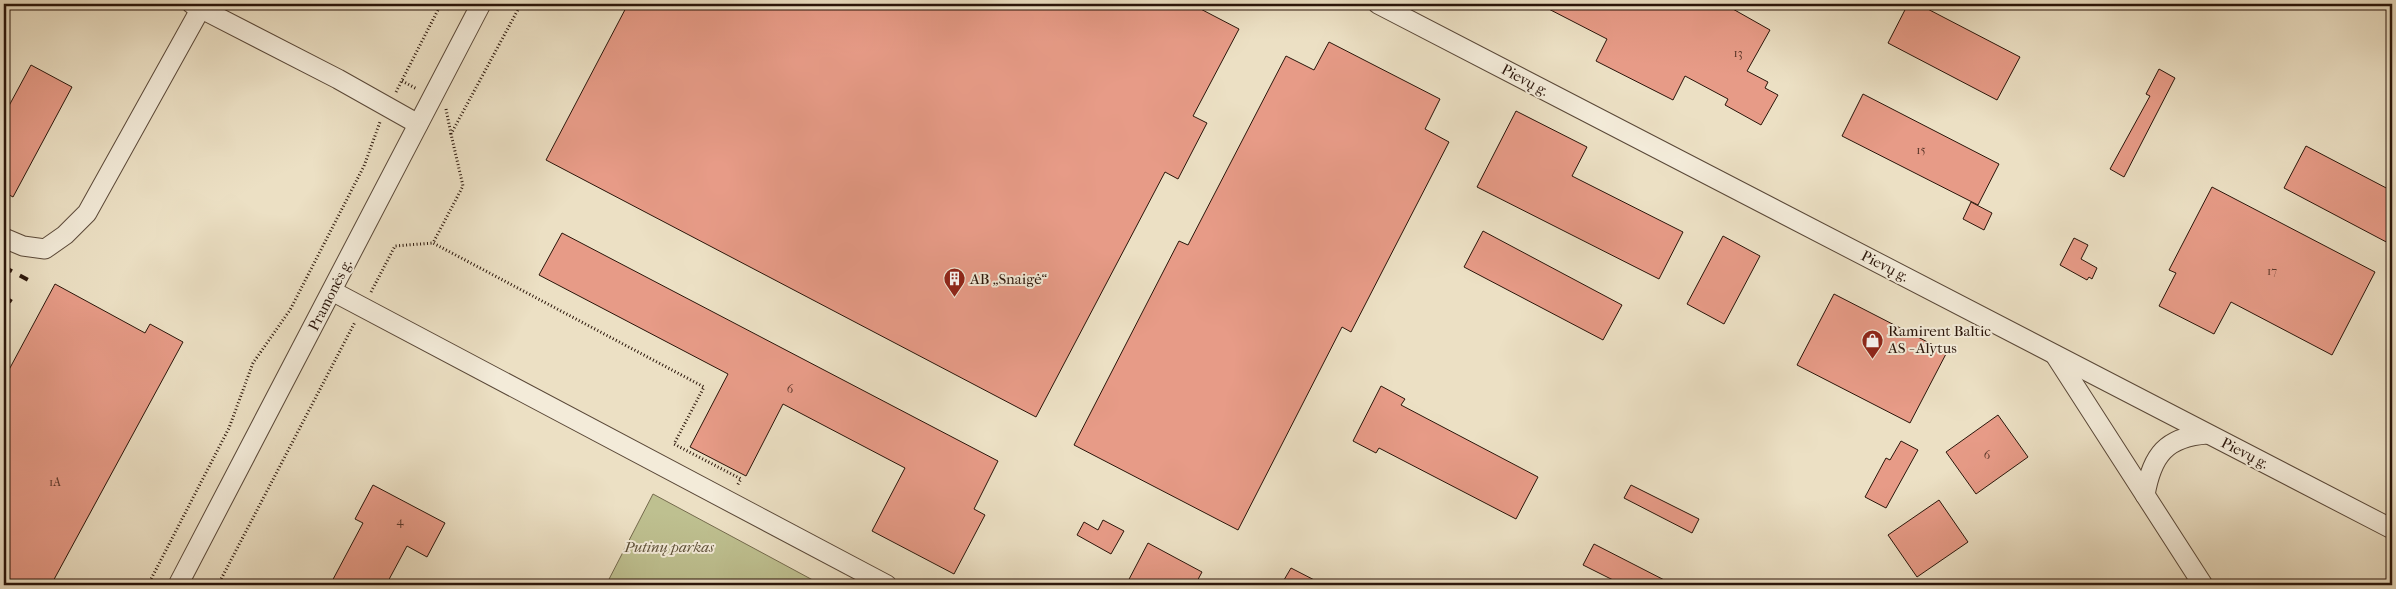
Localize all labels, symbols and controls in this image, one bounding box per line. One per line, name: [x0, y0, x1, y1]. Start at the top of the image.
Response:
house number: 13: [1733, 46, 1743, 60]
street label: Pievų g.: [1498, 60, 1552, 100]
house number: 15: [1916, 143, 1926, 157]
street label: Pievų g.: [1858, 246, 1912, 286]
street label: Pramonės g.: [304, 256, 356, 334]
house number: 17: [2267, 264, 2277, 278]
building icon: AB „Snaigė“: [942, 267, 966, 298]
place label: AB „Snaigė“: [969, 270, 1048, 288]
place label: Ramirent Baltic AS - Alytus: [1887, 322, 1991, 357]
shop icon: Ramirent Baltic AS - Alytus: [1860, 328, 1884, 359]
house number: 6: [787, 382, 794, 396]
street label: Pievų g.: [2218, 433, 2272, 473]
house number: 6: [1984, 448, 1991, 462]
house number: 1A: [49, 475, 61, 489]
house number: 4: [396, 514, 404, 528]
park label: Putinų parkas: [623, 538, 714, 556]

